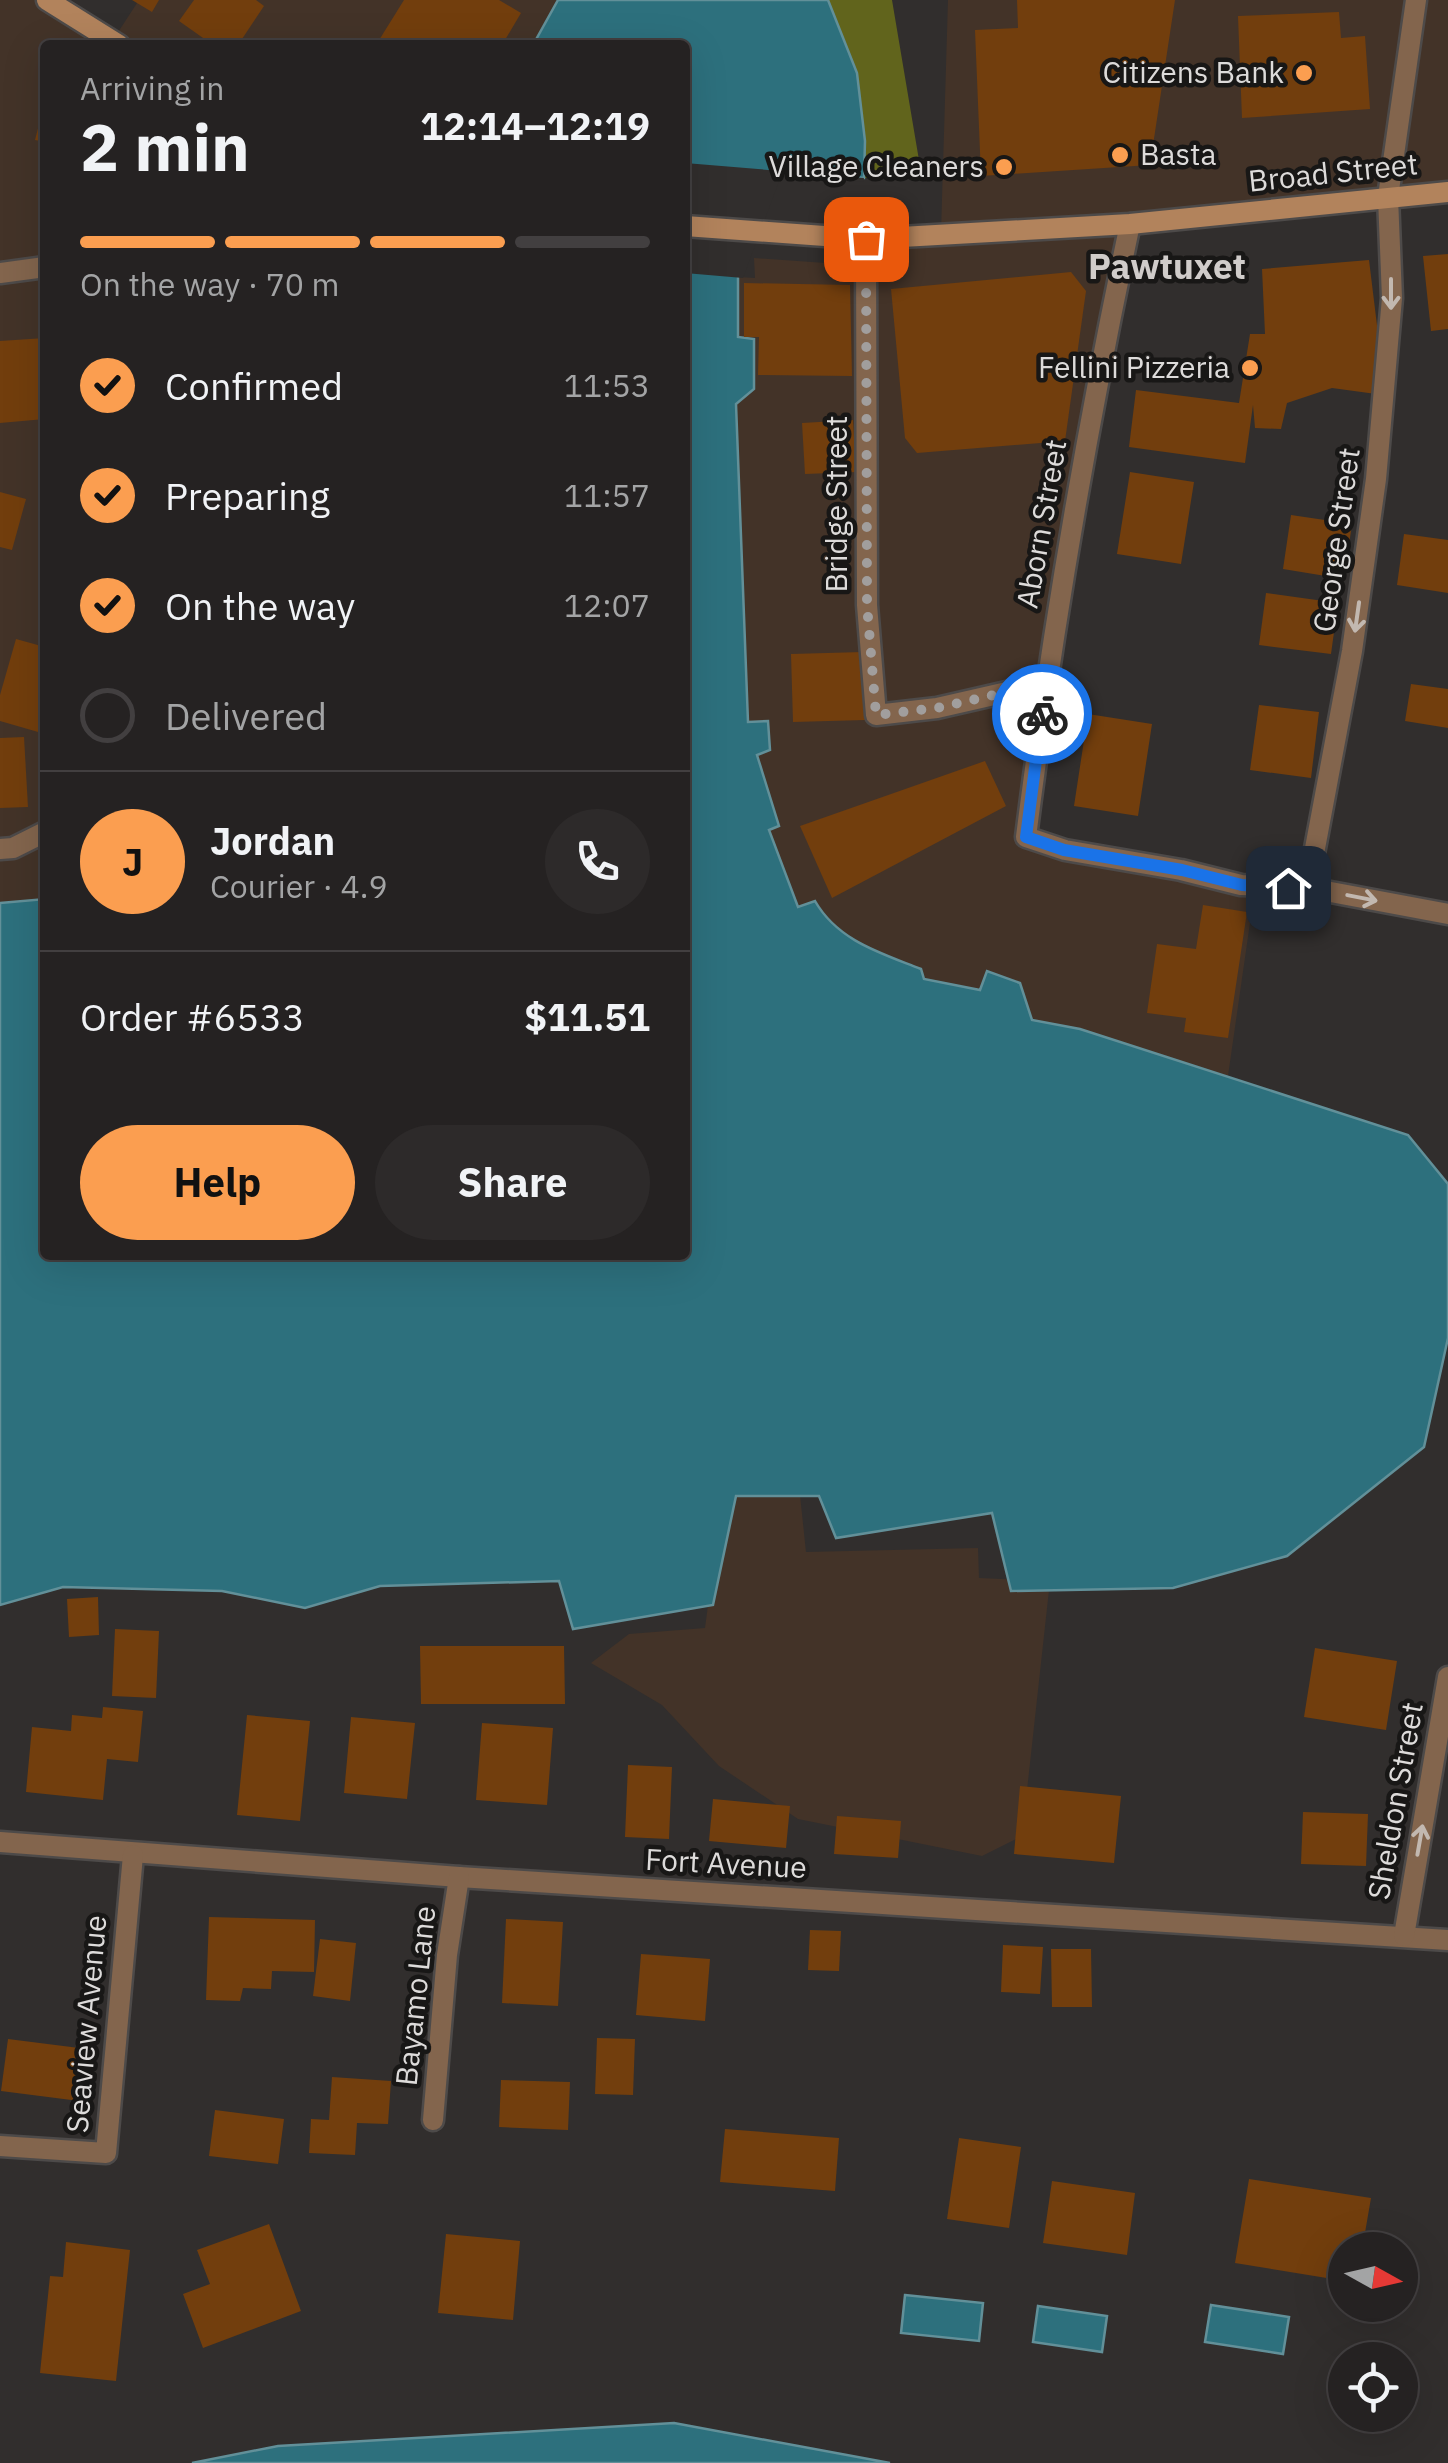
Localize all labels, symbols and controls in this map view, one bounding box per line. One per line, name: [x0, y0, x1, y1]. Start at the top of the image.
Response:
place label: Citizens Bank: [1103, 52, 1284, 91]
marker: Citizens Bank: [1293, 62, 1315, 84]
text: Arriving in: [80, 67, 225, 109]
text: 12:14–12:19: [420, 101, 650, 150]
text: 2 min: [80, 104, 250, 189]
place label: Basta: [1140, 134, 1217, 173]
street label: Broad Street: [1246, 143, 1419, 200]
marker: Basta: [1109, 144, 1131, 166]
place label: Village Cleaners: [768, 146, 984, 185]
marker: Village Cleaners: [993, 156, 1015, 178]
pin: [824, 197, 909, 282]
icon: bag: [839, 212, 894, 267]
district label: Pawtuxet: [1088, 243, 1246, 289]
text: On the way · 70 m: [80, 263, 340, 305]
one-way arrow: [1382, 278, 1400, 310]
place label: Fellini Pizzeria: [1038, 347, 1230, 386]
marker: Fellini Pizzeria: [1239, 357, 1261, 379]
icon: check: [80, 358, 135, 413]
text: Confirmed: [165, 361, 343, 410]
text: 11:53: [564, 364, 650, 406]
street label: Bridge Street: [816, 416, 855, 593]
street label: Aborn Street: [1006, 436, 1075, 611]
street label: George Street: [1303, 445, 1368, 635]
icon: check: [80, 468, 135, 523]
text: Preparing: [165, 471, 330, 520]
text: 11:57: [564, 474, 650, 516]
icon: check: [80, 578, 135, 633]
text: On the way: [165, 581, 355, 630]
text: 12:07: [564, 584, 650, 626]
one-way arrow: [1347, 601, 1365, 633]
courier: [992, 664, 1092, 764]
icon: bike: [1015, 687, 1070, 742]
text: Delivered: [165, 691, 327, 740]
button: phone: [545, 809, 650, 914]
text: Jordan: [210, 816, 335, 865]
text: J: [122, 837, 143, 886]
pin: [1246, 846, 1331, 931]
icon: home: [1261, 861, 1316, 916]
text: Courier · 4.9: [210, 865, 388, 907]
one-way arrow: [1345, 889, 1378, 908]
text: Order #6533: [80, 992, 305, 1041]
text: $11.51: [524, 992, 650, 1041]
button: Help: [80, 1125, 355, 1240]
button: Share: [375, 1125, 650, 1240]
street label: Sheldon Street: [1358, 1699, 1431, 1902]
one-way arrow: [1411, 1824, 1430, 1856]
street label: Fort Avenue: [644, 1839, 808, 1886]
street label: Bayamo Lane: [386, 1904, 443, 2088]
street label: Seaview Avenue: [57, 1913, 114, 2134]
north arrow: [1328, 2232, 1418, 2322]
map controls: [1328, 2232, 1418, 2432]
button: locate: [1328, 2342, 1418, 2432]

